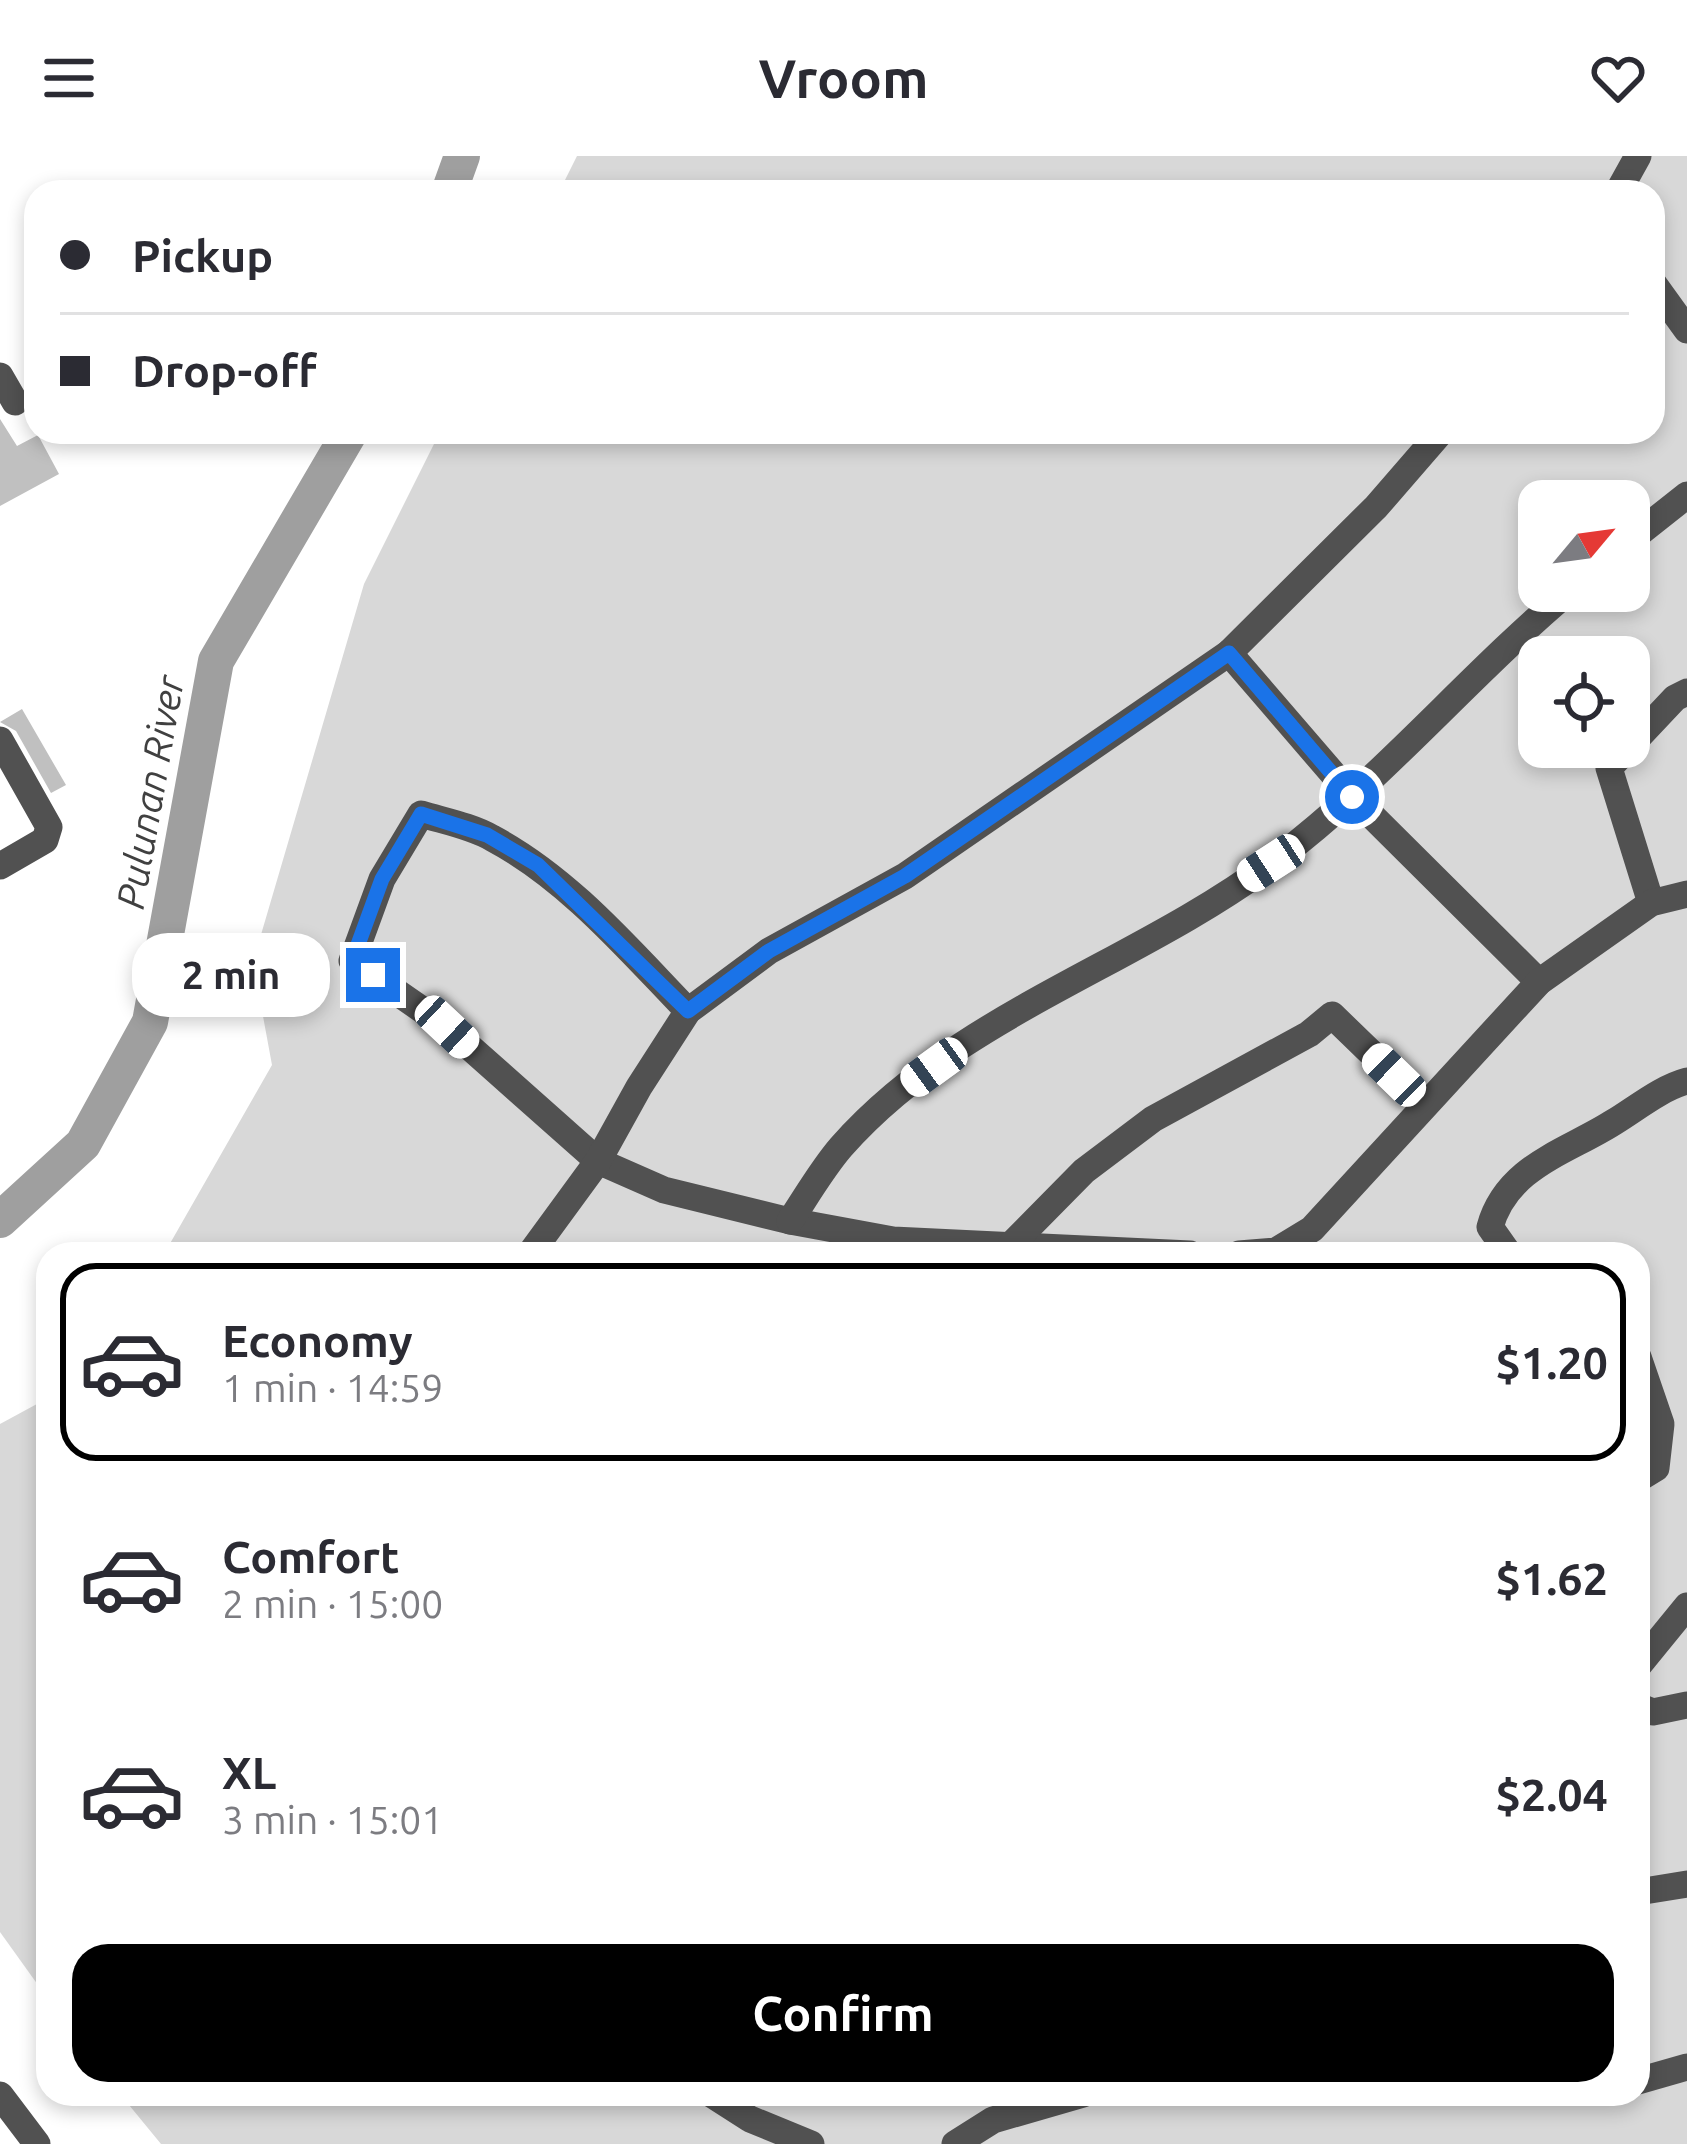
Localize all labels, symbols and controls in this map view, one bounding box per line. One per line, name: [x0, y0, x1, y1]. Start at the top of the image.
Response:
icon: menu: [36, 45, 102, 111]
icon: heart: [1585, 45, 1651, 111]
text: Vroom: [759, 48, 928, 108]
text: Pickup: [132, 230, 273, 281]
text: Drop-off: [132, 345, 317, 396]
north arrow: [1518, 480, 1650, 612]
map controls: [1518, 480, 1650, 768]
button: locate: [1518, 636, 1650, 768]
water label: Pulunan River: [108, 671, 191, 912]
route start: [1325, 770, 1379, 824]
car: [1231, 828, 1311, 898]
callout: 2 min: [133, 933, 331, 1017]
route end: [346, 948, 400, 1002]
text: 2 min: [182, 953, 280, 996]
car: [408, 989, 486, 1065]
car: [894, 1031, 974, 1103]
car: [1356, 1037, 1432, 1113]
icon: car: [78, 1308, 186, 1416]
text: Economy: [222, 1315, 413, 1366]
text: $1.20: [1495, 1337, 1608, 1388]
text: 1 min · 14:59: [222, 1366, 443, 1409]
icon: car: [78, 1524, 186, 1632]
text: Comfort: [222, 1531, 399, 1582]
text: $1.62: [1495, 1553, 1608, 1604]
text: 2 min · 15:00: [222, 1582, 443, 1625]
icon: car: [78, 1740, 186, 1848]
text: XL: [222, 1747, 276, 1798]
text: $2.04: [1495, 1769, 1608, 1820]
text: 3 min · 15:01: [222, 1798, 443, 1841]
button: Confirm: [72, 1944, 1614, 2082]

